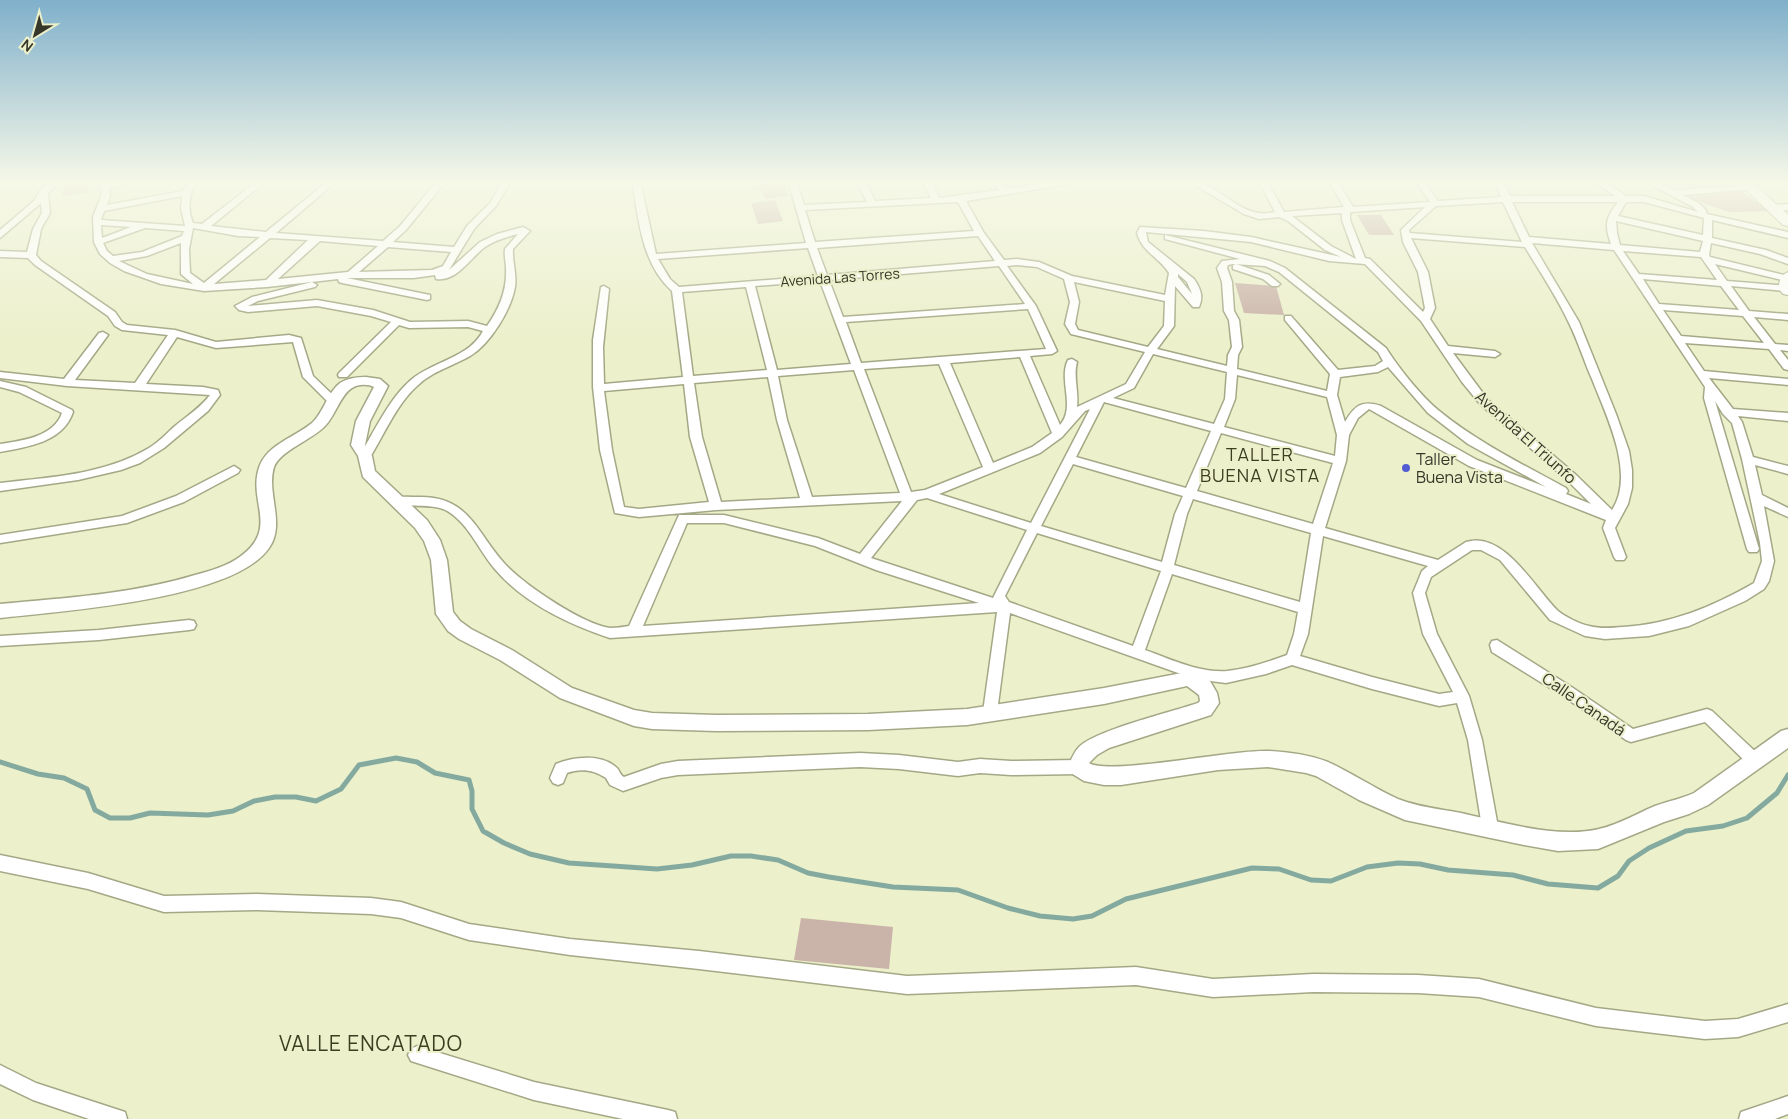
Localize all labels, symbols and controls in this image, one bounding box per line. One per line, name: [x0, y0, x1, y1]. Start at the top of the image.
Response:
north arrow: [10, 10, 60, 60]
text: N: [17, 35, 37, 56]
street label: Avenida Las Torres: [780, 263, 900, 291]
street label: Avenida El Triunfo: [1471, 386, 1581, 488]
district label: TALLER BUENA VISTA: [1200, 442, 1320, 487]
place label: Taller Buena Vista: [1416, 448, 1503, 488]
marker: Taller Buena Vista: [1400, 462, 1412, 474]
street label: Calle Canadá: [1538, 667, 1630, 741]
district label: VALLE ENCATADO: [279, 1029, 463, 1057]

